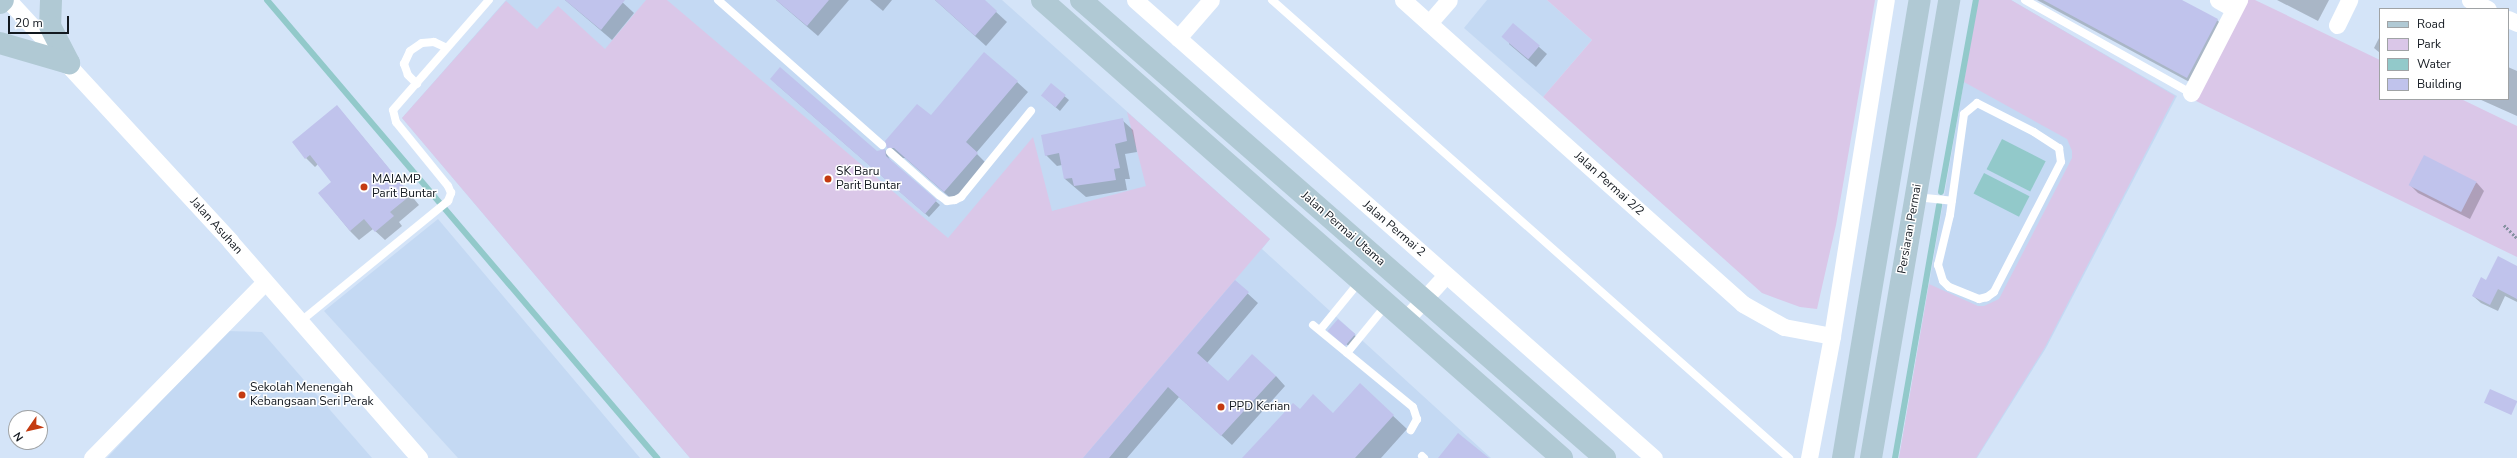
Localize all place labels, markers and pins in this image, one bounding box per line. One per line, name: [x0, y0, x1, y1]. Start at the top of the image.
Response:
place label: SK Baru Parit Buntar: [836, 165, 901, 193]
place label: MAIAMP Parit Buntar: [372, 173, 437, 201]
marker: SK Baru Parit Buntar: [823, 174, 833, 184]
marker: MAIAMP Parit Buntar: [359, 182, 369, 192]
place label: Sekolah Menengah Kebangsaan Seri Perak: [250, 381, 374, 409]
marker: Sekolah Menengah Kebangsaan Seri Perak: [237, 390, 247, 400]
place label: PPD Kerian: [1229, 400, 1290, 414]
marker: PPD Kerian: [1216, 402, 1226, 412]

